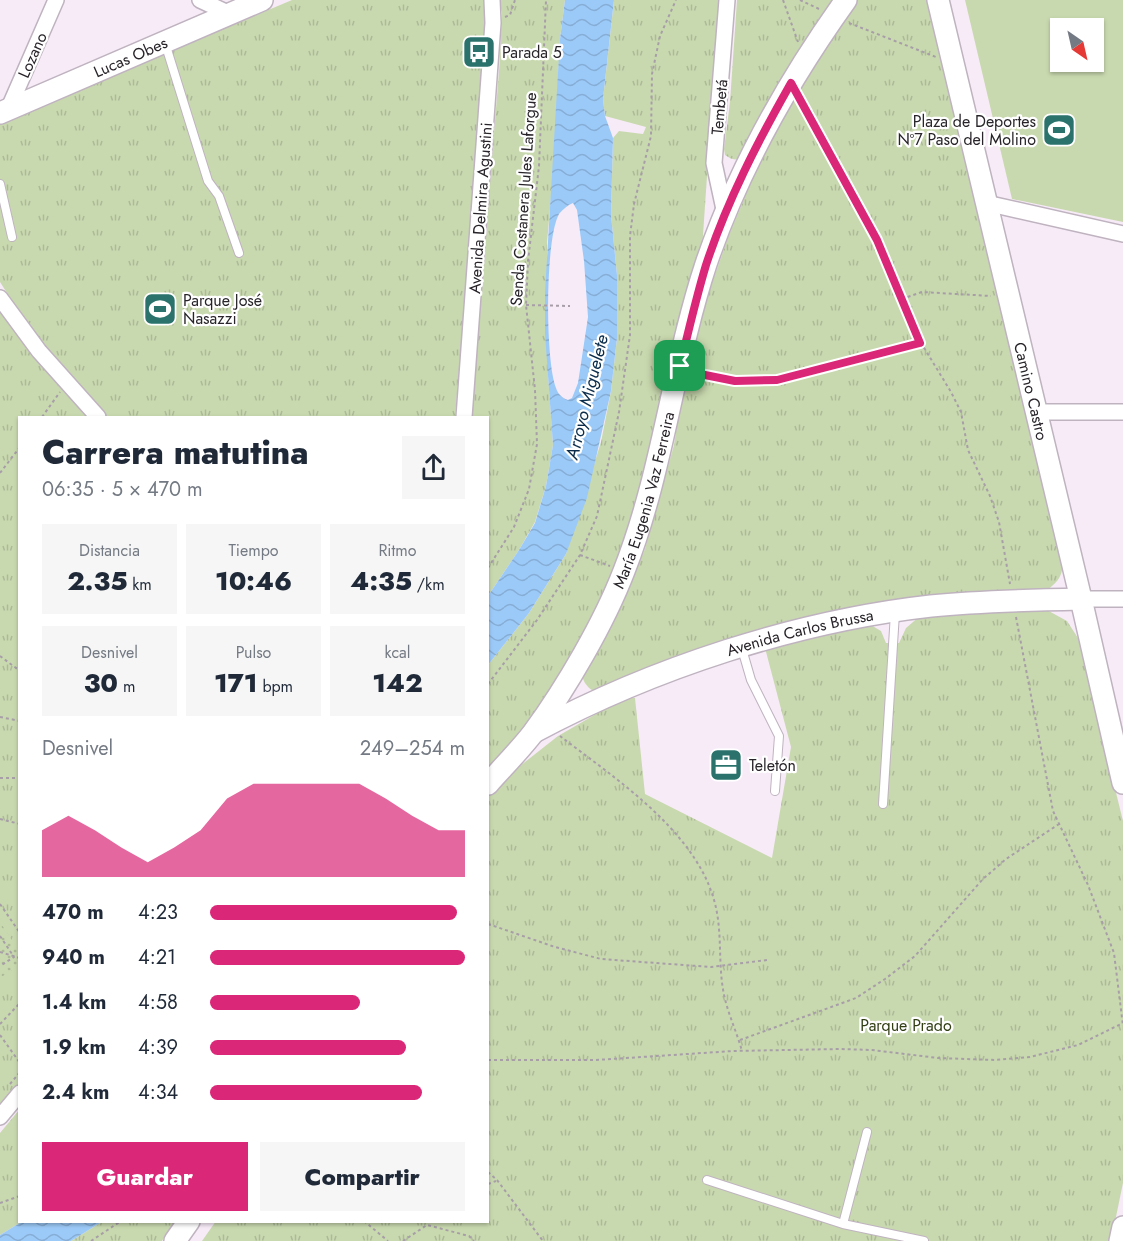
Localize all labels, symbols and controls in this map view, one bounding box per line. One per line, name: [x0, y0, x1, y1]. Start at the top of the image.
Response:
north arrow: [1050, 18, 1104, 72]
map controls: [1050, 18, 1104, 72]
street label: Lozano: [12, 28, 53, 82]
street label: Lucas Obes: [90, 31, 171, 83]
bus stop icon: Parada 5: [461, 34, 497, 70]
place label: Parada 5: [502, 41, 562, 64]
street label: Tembetá: [706, 78, 733, 136]
street label: Senda Costanera Jules Laforgue: [505, 92, 542, 307]
place label: Plaza de Deportes Nº7 Paso del Molino: [897, 110, 1036, 151]
sports icon: Plaza de Deportes Nº7 Paso del Molino: [1041, 112, 1077, 148]
street label: Avenida Delmira Agustini: [463, 122, 498, 294]
place label: Parque José Nasazzi: [183, 289, 262, 330]
sports icon: Parque José Nasazzi: [142, 291, 178, 327]
water label: Arroyo Miguelete: [559, 332, 615, 463]
pin: [654, 340, 705, 391]
street label: Camino Castro: [1008, 340, 1054, 443]
icon: arrive: [663, 349, 696, 382]
street label: María Eugenia Vaz Ferreira: [607, 409, 680, 592]
text: Carrera matutina: [42, 429, 309, 476]
button: share: [402, 436, 465, 499]
text: 06:35 · 5 × 470 m: [42, 475, 203, 504]
text: Distancia: [79, 539, 140, 562]
text: Tiempo: [228, 539, 279, 562]
text: Ritmo: [378, 539, 417, 562]
text: 2.35: [67, 562, 128, 600]
text: 10:46: [215, 562, 292, 600]
text: 4:35: [350, 562, 412, 600]
text: km: [128, 573, 152, 596]
text: /km: [412, 573, 445, 596]
street label: Avenida Carlos Brussa: [724, 604, 875, 662]
text: Desnivel: [81, 641, 138, 664]
text: Pulso: [236, 641, 271, 664]
text: kcal: [385, 641, 410, 664]
text: 30: [84, 664, 118, 702]
text: 171: [214, 664, 258, 702]
text: 142: [372, 664, 423, 702]
text: m: [118, 675, 135, 698]
text: bpm: [258, 675, 293, 698]
text: Desnivel: [42, 734, 113, 763]
text: 249–254 m: [360, 734, 465, 763]
office icon: Teletón: [708, 747, 744, 783]
place label: Teletón: [749, 754, 796, 777]
text: 470 m: [42, 898, 104, 927]
text: 4:23: [138, 898, 178, 927]
text: 940 m: [42, 943, 105, 972]
text: 4:21: [138, 943, 176, 972]
text: 1.4 km: [42, 988, 107, 1017]
text: 4:58: [138, 988, 178, 1017]
park label: Parque Prado: [860, 1014, 952, 1037]
text: 1.9 km: [42, 1033, 106, 1062]
text: 4:39: [138, 1033, 178, 1062]
text: 2.4 km: [42, 1078, 109, 1107]
text: 4:34: [138, 1078, 178, 1107]
button: Guardar: [42, 1142, 248, 1211]
button: Compartir: [260, 1142, 465, 1211]

